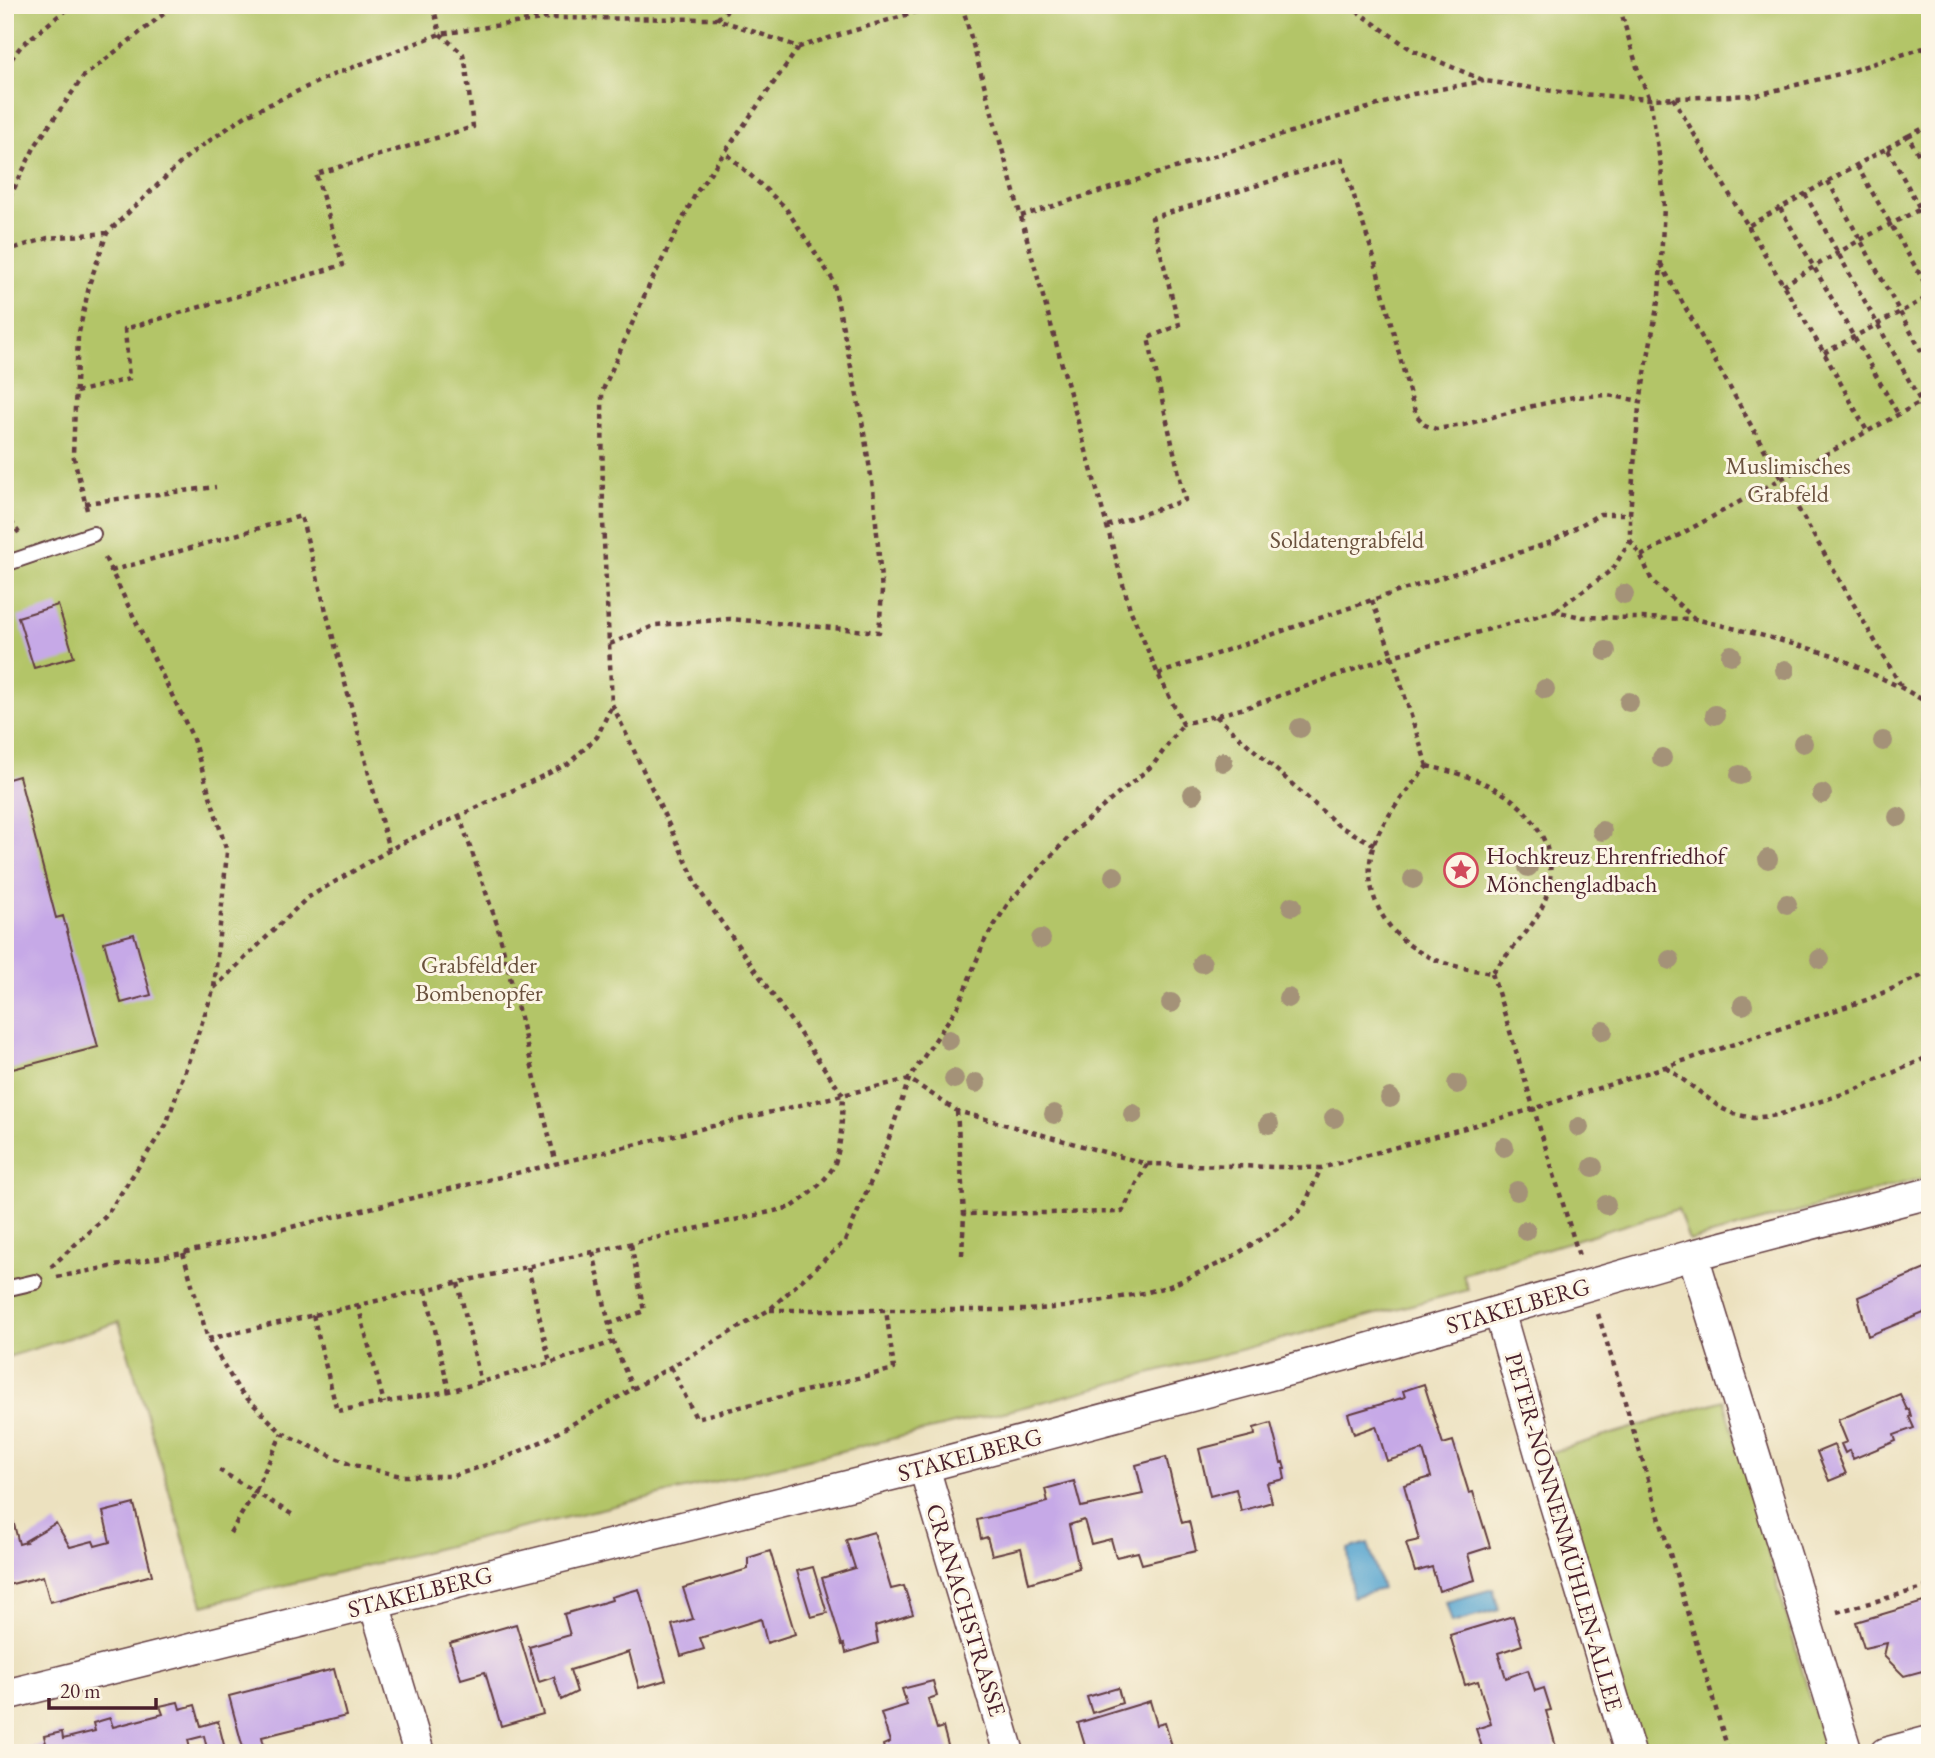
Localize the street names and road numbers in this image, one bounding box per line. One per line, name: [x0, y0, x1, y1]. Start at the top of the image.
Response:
street label: STAKELBERG: [1442, 1270, 1593, 1341]
street label: PETER-NONNENMÜHLEN-ALLEE: [1498, 1349, 1631, 1715]
street label: STAKELBERG: [894, 1420, 1045, 1489]
street label: CRANACHSTRASSE: [919, 1500, 1014, 1720]
street label: STAKELBERG: [344, 1559, 495, 1624]

